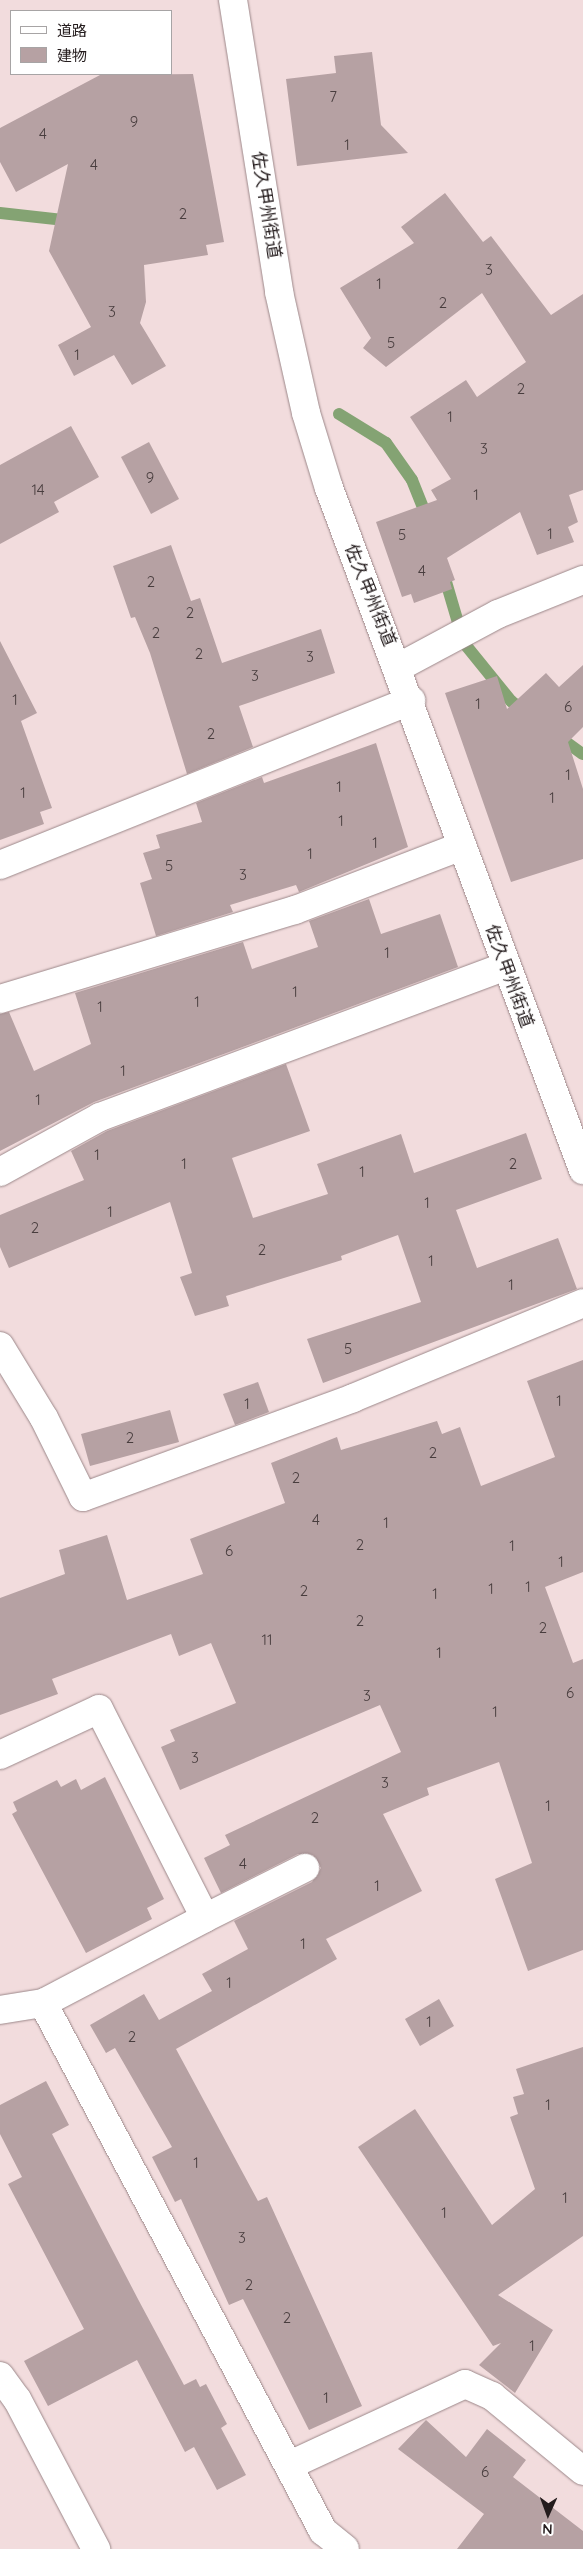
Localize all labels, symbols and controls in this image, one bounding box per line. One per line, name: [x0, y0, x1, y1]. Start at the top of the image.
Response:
legend: [10, 10, 172, 75]
text: 道路: [57, 21, 87, 40]
text: 建物: [57, 46, 87, 65]
house number: 7: [329, 88, 337, 106]
house number: 9: [130, 113, 138, 131]
house number: 4: [39, 125, 47, 143]
house number: 1: [344, 136, 350, 154]
street label: 佐久甲州街道: [247, 150, 285, 260]
house number: 4: [90, 156, 98, 174]
house number: 2: [179, 205, 187, 223]
house number: 3: [485, 261, 493, 279]
house number: 1: [376, 275, 382, 293]
house number: 2: [439, 294, 447, 312]
house number: 3: [108, 303, 116, 321]
house number: 5: [387, 334, 395, 352]
house number: 1: [74, 346, 80, 364]
house number: 2: [517, 380, 525, 398]
house number: 1: [447, 408, 453, 426]
house number: 3: [480, 440, 488, 458]
house number: 9: [146, 469, 154, 487]
house number: 14: [31, 481, 45, 499]
house number: 1: [473, 486, 479, 504]
house number: 1: [547, 525, 553, 543]
house number: 5: [398, 526, 406, 544]
street label: 佐久甲州街道: [340, 541, 400, 649]
house number: 4: [418, 562, 426, 580]
house number: 2: [147, 573, 155, 591]
house number: 2: [186, 604, 194, 622]
house number: 2: [152, 624, 160, 642]
house number: 2: [195, 645, 203, 663]
house number: 3: [306, 648, 314, 666]
house number: 3: [251, 667, 259, 685]
house number: 1: [12, 691, 18, 709]
house number: 1: [475, 695, 481, 713]
house number: 6: [564, 698, 572, 716]
house number: 2: [207, 725, 215, 743]
house number: 1: [565, 766, 571, 784]
house number: 1: [336, 778, 342, 796]
house number: 1: [20, 784, 26, 802]
house number: 1: [549, 789, 555, 807]
house number: 1: [338, 812, 344, 830]
house number: 1: [372, 834, 378, 852]
house number: 1: [307, 845, 313, 863]
house number: 5: [165, 857, 173, 875]
house number: 3: [239, 866, 247, 884]
street label: 佐久甲州街道: [480, 922, 538, 1030]
house number: 1: [384, 944, 390, 962]
house number: 1: [292, 983, 298, 1001]
house number: 1: [194, 993, 200, 1011]
house number: 1: [97, 998, 103, 1016]
house number: 1: [120, 1062, 126, 1080]
house number: 1: [35, 1091, 41, 1109]
house number: 1: [94, 1146, 100, 1164]
house number: 1: [181, 1155, 187, 1173]
house number: 2: [509, 1155, 517, 1173]
house number: 1: [359, 1163, 365, 1181]
house number: 1: [424, 1194, 430, 1212]
house number: 1: [107, 1203, 113, 1221]
house number: 2: [31, 1219, 39, 1237]
house number: 2: [258, 1241, 266, 1259]
house number: 1: [428, 1252, 434, 1270]
house number: 1: [508, 1276, 514, 1294]
house number: 5: [344, 1340, 352, 1358]
house number: 1: [556, 1392, 562, 1410]
house number: 1: [244, 1395, 250, 1413]
house number: 2: [126, 1429, 134, 1447]
house number: 2: [429, 1444, 437, 1462]
house number: 2: [292, 1469, 300, 1487]
house number: 4: [312, 1511, 320, 1529]
house number: 1: [383, 1514, 389, 1532]
house number: 2: [356, 1536, 364, 1554]
house number: 1: [509, 1537, 515, 1555]
house number: 6: [225, 1542, 233, 1560]
house number: 1: [558, 1553, 564, 1571]
house number: 1: [525, 1578, 531, 1596]
house number: 1: [488, 1580, 494, 1598]
house number: 2: [300, 1582, 308, 1600]
house number: 1: [432, 1585, 438, 1603]
house number: 2: [356, 1612, 364, 1630]
house number: 2: [539, 1619, 547, 1637]
house number: 11: [261, 1631, 273, 1649]
house number: 1: [436, 1644, 442, 1662]
house number: 6: [566, 1684, 574, 1702]
house number: 3: [363, 1687, 371, 1705]
house number: 1: [492, 1703, 498, 1721]
house number: 3: [191, 1749, 199, 1767]
house number: 3: [381, 1774, 389, 1792]
house number: 1: [545, 1797, 551, 1815]
house number: 2: [311, 1809, 319, 1827]
house number: 4: [239, 1855, 247, 1873]
house number: 1: [374, 1877, 380, 1895]
house number: 1: [300, 1935, 306, 1953]
house number: 1: [226, 1974, 232, 1992]
house number: 1: [426, 2013, 432, 2031]
house number: 2: [128, 2028, 136, 2046]
house number: 1: [545, 2096, 551, 2114]
house number: 1: [193, 2154, 199, 2172]
house number: 1: [562, 2189, 568, 2207]
house number: 1: [441, 2204, 447, 2222]
house number: 3: [238, 2229, 246, 2247]
house number: 2: [245, 2276, 253, 2294]
house number: 2: [283, 2309, 291, 2327]
house number: 1: [529, 2337, 535, 2355]
house number: 1: [323, 2389, 329, 2407]
house number: 6: [481, 2463, 489, 2481]
north arrow: [523, 2489, 573, 2539]
text: N: [542, 2520, 553, 2538]

